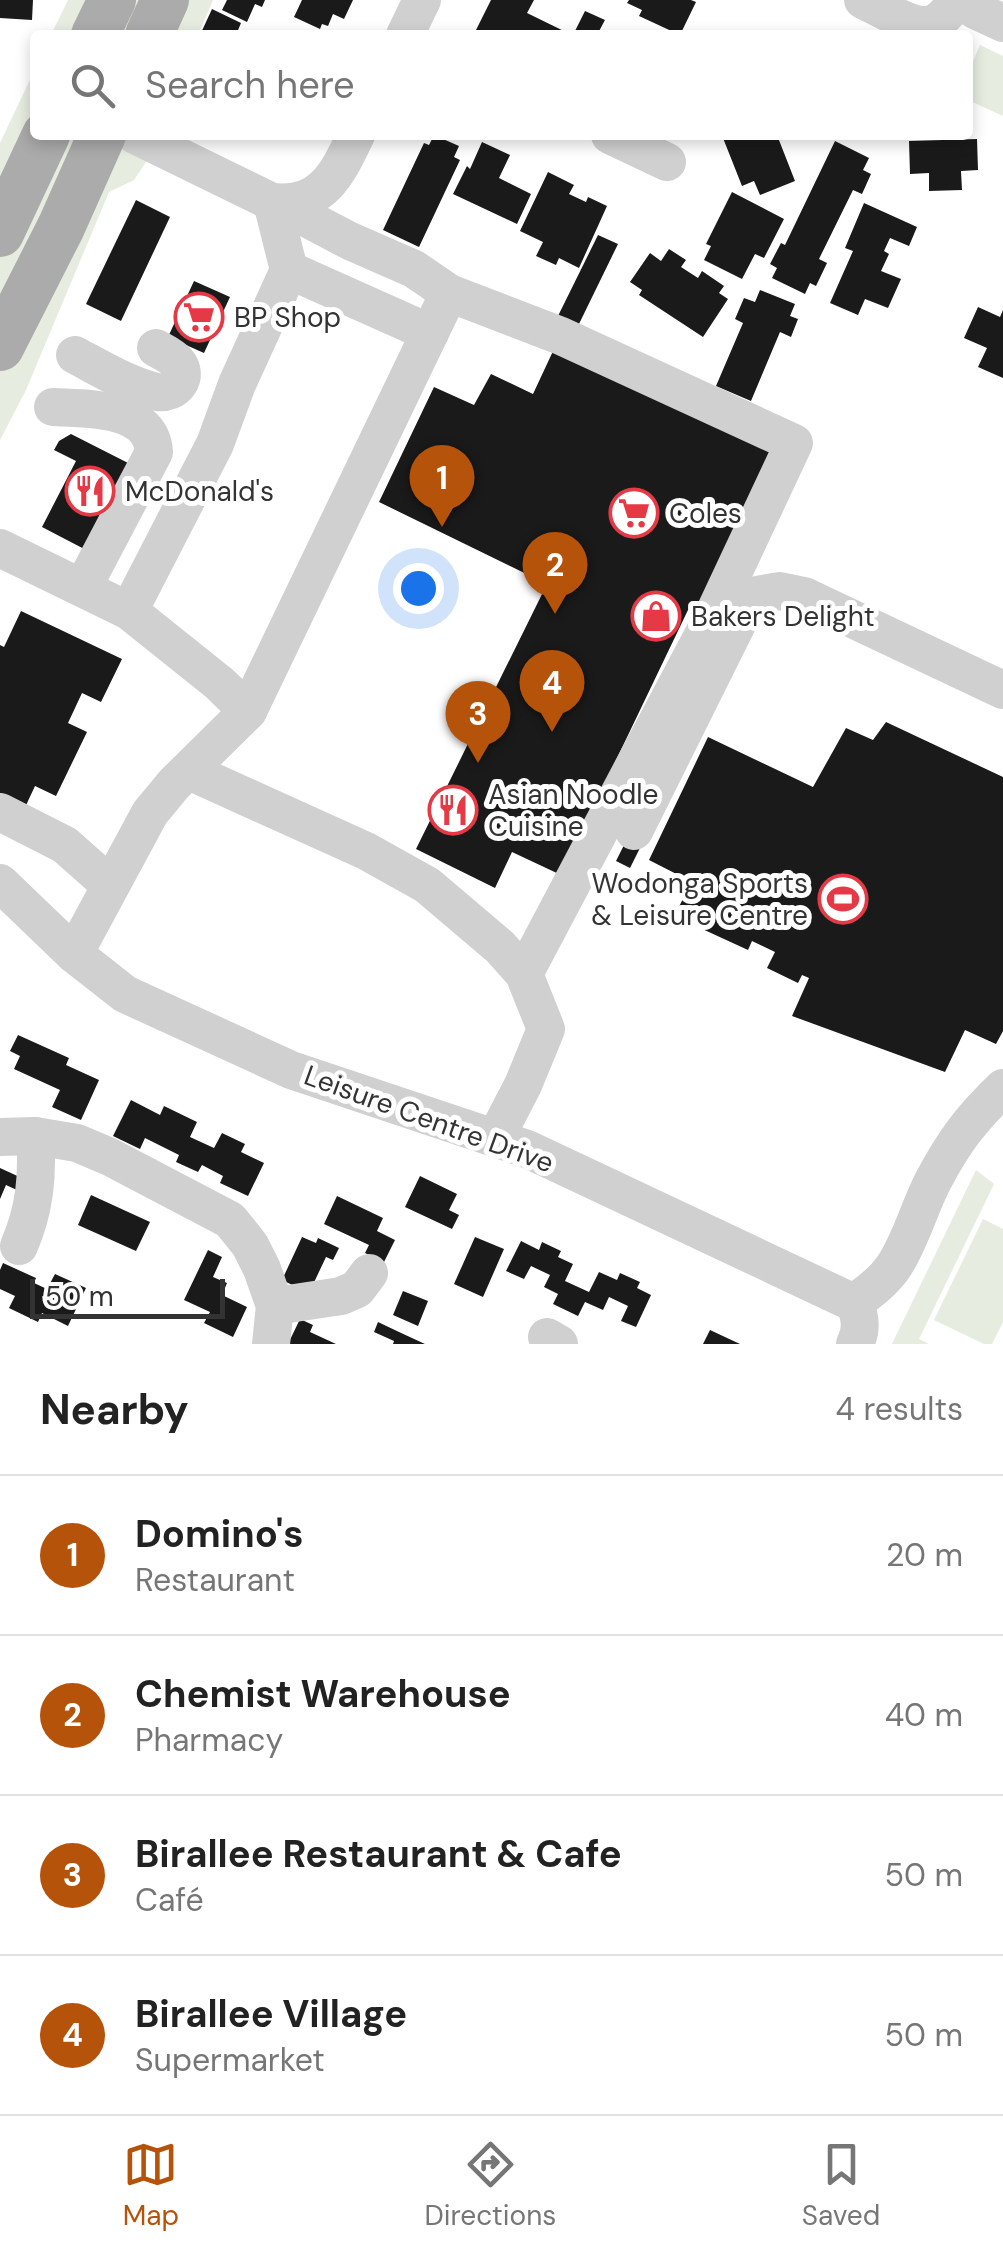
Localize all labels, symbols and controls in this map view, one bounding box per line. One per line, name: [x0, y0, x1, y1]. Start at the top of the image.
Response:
search box: [30, 30, 973, 140]
icon: search: [65, 58, 120, 113]
text: Search here: [145, 60, 355, 110]
supermarket icon: BP Shop: [173, 291, 225, 343]
place label: BP Shop: [234, 299, 341, 336]
pin: 1: [410, 444, 474, 527]
restaurant icon: McDonald's: [64, 465, 116, 517]
place label: McDonald's: [125, 473, 274, 510]
supermarket icon: Coles: [608, 487, 660, 539]
place label: Coles: [669, 495, 742, 532]
pin: 2: [522, 532, 588, 614]
your location: [393, 563, 444, 614]
shop icon: Bakers Delight: [630, 590, 682, 642]
place label: Bakers Delight: [691, 598, 875, 635]
pin: 4: [520, 650, 584, 732]
pin: 3: [446, 680, 510, 763]
place label: Asian Noodle Cuisine: [488, 776, 658, 845]
restaurant icon: Asian Noodle Cuisine: [427, 784, 479, 836]
place label: Wodonga Sports & Leisure Centre: [591, 865, 808, 934]
sports icon: Wodonga Sports & Leisure Centre: [817, 873, 869, 925]
street label: Leisure Centre Drive: [299, 1057, 559, 1181]
scale bar: [30, 1274, 225, 1318]
text: 50 m: [45, 1278, 114, 1315]
text: Nearby: [40, 1382, 189, 1437]
text: 4 results: [836, 1388, 963, 1430]
text: Domino's: [135, 1509, 304, 1559]
text: 1: [67, 1534, 78, 1576]
text: 20 m: [886, 1534, 963, 1576]
text: Restaurant: [135, 1559, 295, 1601]
text: Chemist Warehouse: [135, 1669, 511, 1719]
text: 2: [63, 1694, 82, 1736]
text: 40 m: [885, 1694, 963, 1736]
text: Pharmacy: [135, 1719, 283, 1761]
text: Birallee Restaurant & Cafe: [135, 1829, 622, 1879]
text: 3: [63, 1854, 82, 1896]
text: 50 m: [885, 1854, 963, 1896]
text: Café: [135, 1879, 204, 1921]
text: Birallee Village: [135, 1989, 407, 2039]
text: 4: [62, 2014, 83, 2056]
text: 50 m: [885, 2014, 963, 2056]
text: Supermarket: [135, 2039, 325, 2081]
tab: Map: [123, 2137, 179, 2234]
tab: Directions: [425, 2137, 556, 2234]
tab: Saved: [802, 2137, 880, 2234]

